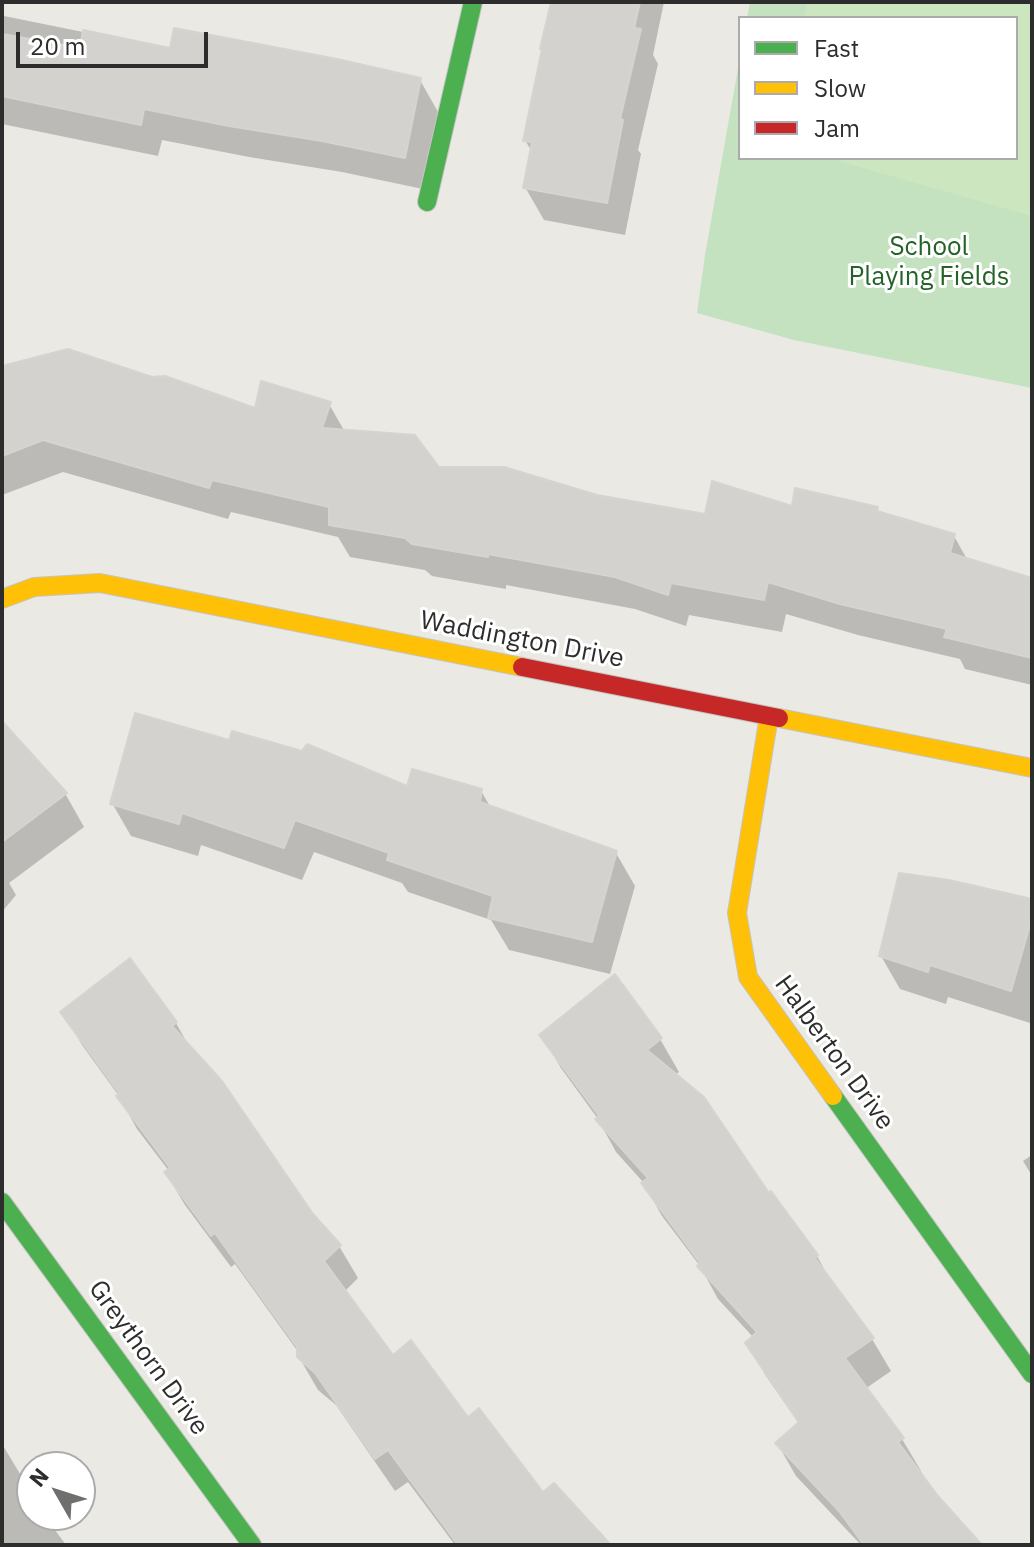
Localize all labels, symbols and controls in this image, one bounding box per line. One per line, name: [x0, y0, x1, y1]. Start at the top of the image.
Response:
scale bar: [20, 16, 212, 66]
legend: [738, 16, 1018, 160]
text: 20 m: [30, 30, 85, 62]
text: Fast: [814, 32, 859, 64]
text: Slow: [814, 72, 866, 104]
text: Jam: [814, 112, 860, 144]
park label: School Playing Fields: [849, 231, 1009, 292]
street label: Waddington Drive: [418, 605, 626, 675]
street label: Halberton Drive: [768, 970, 900, 1136]
street label: Greythorn Drive: [81, 1274, 215, 1442]
north arrow: [16, 1451, 96, 1531]
text: N: [22, 1462, 55, 1492]

